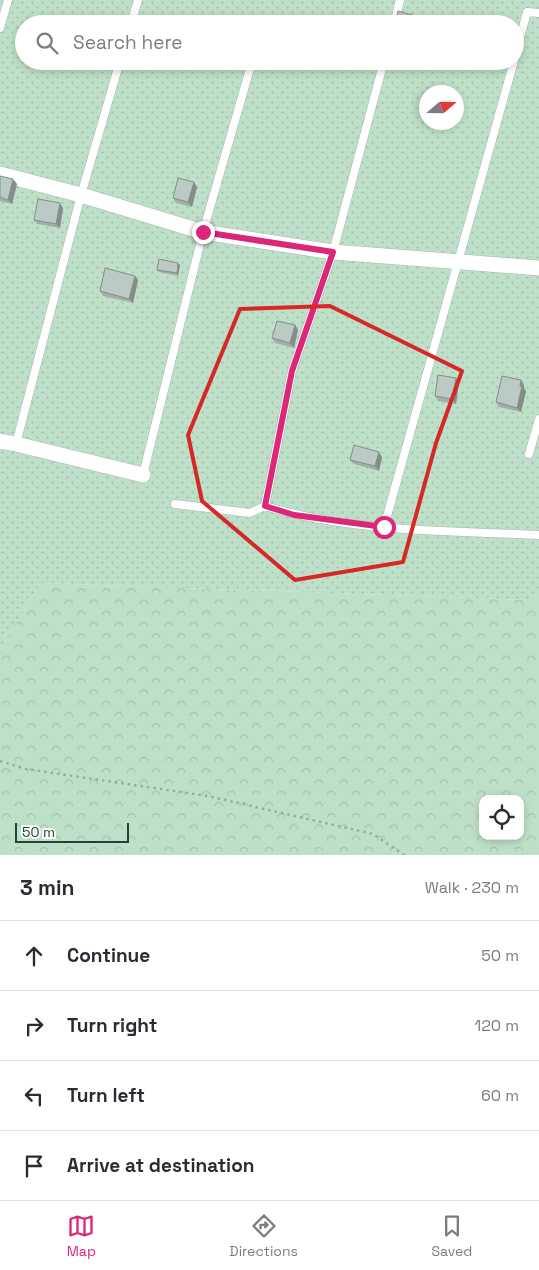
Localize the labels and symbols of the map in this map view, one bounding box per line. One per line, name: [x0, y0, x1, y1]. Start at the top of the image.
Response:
north arrow: [419, 85, 464, 130]
route end: [192, 221, 215, 244]
route start: [373, 516, 396, 539]
scale bar: [15, 820, 129, 843]

